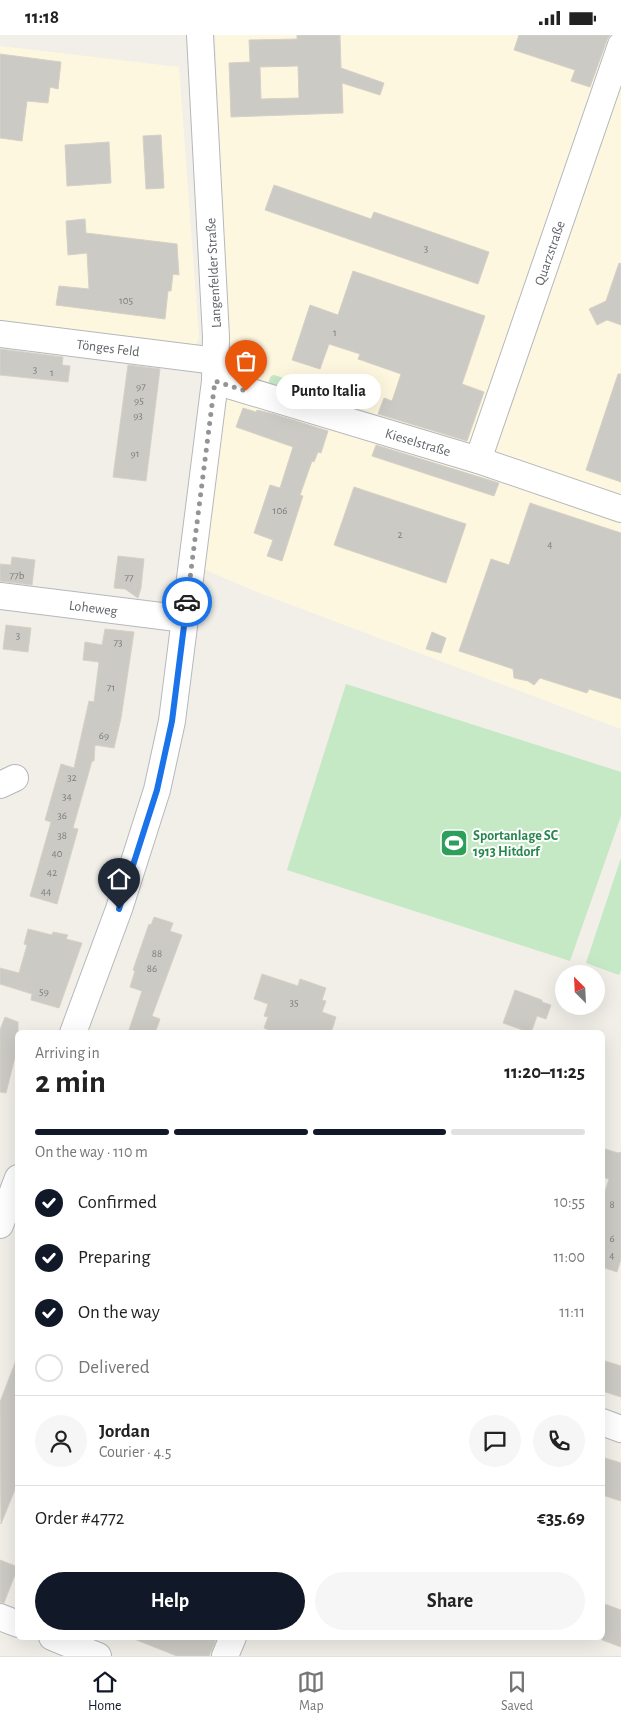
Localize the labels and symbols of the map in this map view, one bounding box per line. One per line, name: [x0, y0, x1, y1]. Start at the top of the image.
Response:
street label: Langenfelder Straße: [204, 218, 224, 328]
street label: Quarzstraße: [533, 219, 568, 287]
house number: 3: [424, 243, 429, 254]
house number: 105: [119, 295, 133, 306]
house number: 1: [333, 327, 337, 338]
street label: Tönges Feld: [76, 338, 140, 359]
pin: [225, 340, 267, 391]
house number: 3: [33, 364, 38, 375]
house number: 1: [50, 367, 54, 378]
callout: Punto Italia: [276, 373, 381, 409]
house number: 97: [136, 381, 146, 392]
house number: 95: [134, 395, 144, 406]
house number: 93: [133, 410, 143, 421]
street label: Kieselstraße: [383, 427, 452, 459]
house number: 91: [131, 448, 139, 459]
house number: 106: [273, 505, 287, 516]
house number: 2: [397, 529, 403, 540]
house number: 4: [547, 539, 553, 550]
house number: 77b: [10, 570, 25, 581]
house number: 77: [124, 572, 134, 583]
courier: [162, 577, 212, 627]
street label: Loheweg: [68, 599, 118, 619]
house number: 3: [16, 630, 21, 641]
house number: 73: [113, 637, 123, 648]
house number: 71: [107, 682, 115, 693]
house number: 69: [99, 730, 109, 741]
house number: 32: [67, 772, 77, 783]
house number: 34: [62, 791, 72, 802]
house number: 36: [57, 810, 67, 821]
sports icon: Sportanlage SC 1913 Hitdorf: [439, 828, 469, 858]
place label: Sportanlage SC 1913 Hitdorf: [473, 829, 559, 859]
house number: 38: [57, 830, 67, 841]
house number: 40: [51, 848, 63, 859]
pin: [98, 858, 140, 909]
house number: 42: [47, 867, 57, 878]
house number: 44: [41, 886, 51, 897]
house number: 88: [152, 948, 162, 959]
house number: 86: [147, 963, 157, 974]
north arrow: [555, 965, 605, 1015]
house number: 59: [39, 986, 49, 997]
house number: 35: [289, 997, 299, 1008]
house number: 8: [609, 1199, 615, 1210]
house number: 6: [609, 1233, 615, 1244]
house number: 4: [609, 1250, 615, 1261]

